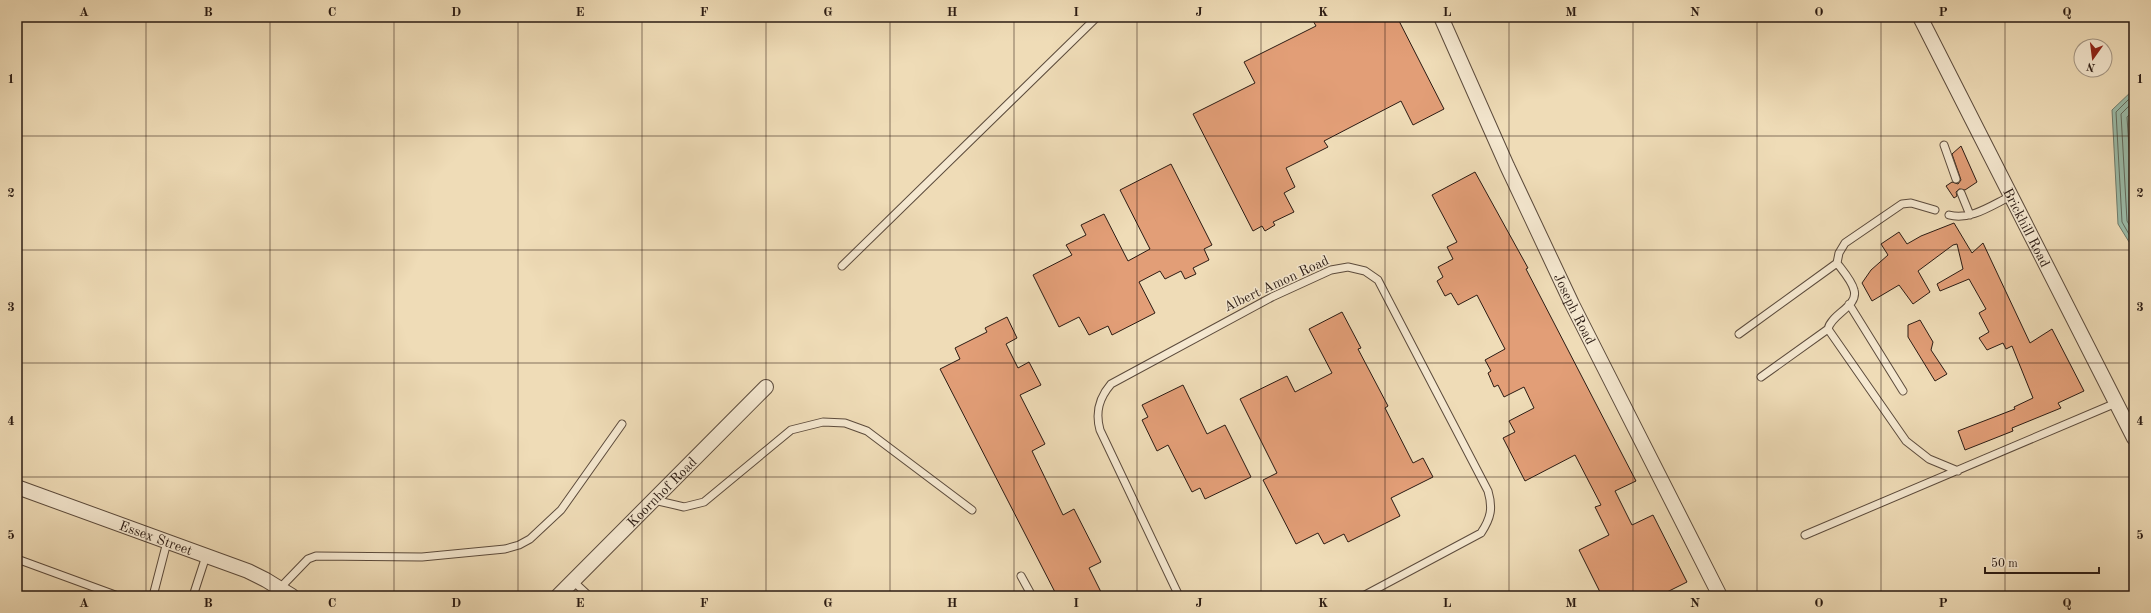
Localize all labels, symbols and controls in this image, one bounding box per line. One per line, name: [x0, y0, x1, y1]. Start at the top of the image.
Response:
text: A: [79, 6, 89, 19]
text: B: [203, 6, 213, 19]
text: C: [328, 6, 336, 19]
text: D: [451, 6, 461, 19]
text: E: [576, 6, 585, 19]
text: F: [700, 6, 709, 19]
text: G: [823, 6, 833, 19]
text: H: [947, 6, 958, 19]
text: I: [1073, 6, 1079, 19]
text: J: [1195, 6, 1203, 19]
text: K: [1318, 6, 1328, 19]
text: L: [1443, 6, 1452, 19]
text: M: [1565, 6, 1577, 19]
text: N: [1690, 6, 1700, 19]
text: O: [1814, 6, 1824, 19]
text: P: [1938, 6, 1948, 19]
text: Q: [2062, 6, 2072, 19]
north arrow: [2073, 38, 2113, 78]
text: N: [2085, 60, 2096, 73]
text: 1: [7, 73, 15, 86]
text: 1: [2136, 73, 2144, 86]
street label: Brickhill Road: [2000, 186, 2052, 270]
text: 2: [7, 187, 15, 200]
text: 2: [2136, 187, 2144, 200]
street label: Albert Amon Road: [1222, 253, 1331, 314]
street label: Joseph Road: [1551, 272, 1597, 347]
text: 3: [7, 301, 15, 314]
text: 3: [2136, 301, 2144, 314]
text: 4: [7, 415, 15, 428]
text: 4: [2136, 415, 2144, 428]
street label: Koornhof Road: [625, 455, 700, 530]
street label: Essex Street: [117, 519, 194, 558]
text: 5: [7, 529, 15, 542]
text: 5: [2136, 529, 2144, 542]
scale bar: [1985, 549, 2099, 575]
text: 50 m: [1991, 557, 2018, 570]
text: A: [79, 597, 89, 610]
text: B: [203, 597, 213, 610]
text: C: [328, 597, 336, 610]
text: D: [451, 597, 461, 610]
text: E: [576, 597, 585, 610]
text: F: [700, 597, 709, 610]
text: G: [823, 597, 833, 610]
text: H: [947, 597, 958, 610]
text: I: [1073, 597, 1079, 610]
text: J: [1195, 597, 1203, 610]
text: K: [1318, 597, 1328, 610]
text: L: [1443, 597, 1452, 610]
text: M: [1565, 597, 1577, 610]
text: N: [1690, 597, 1700, 610]
text: O: [1814, 597, 1824, 610]
text: P: [1938, 597, 1948, 610]
text: Q: [2062, 597, 2072, 610]

